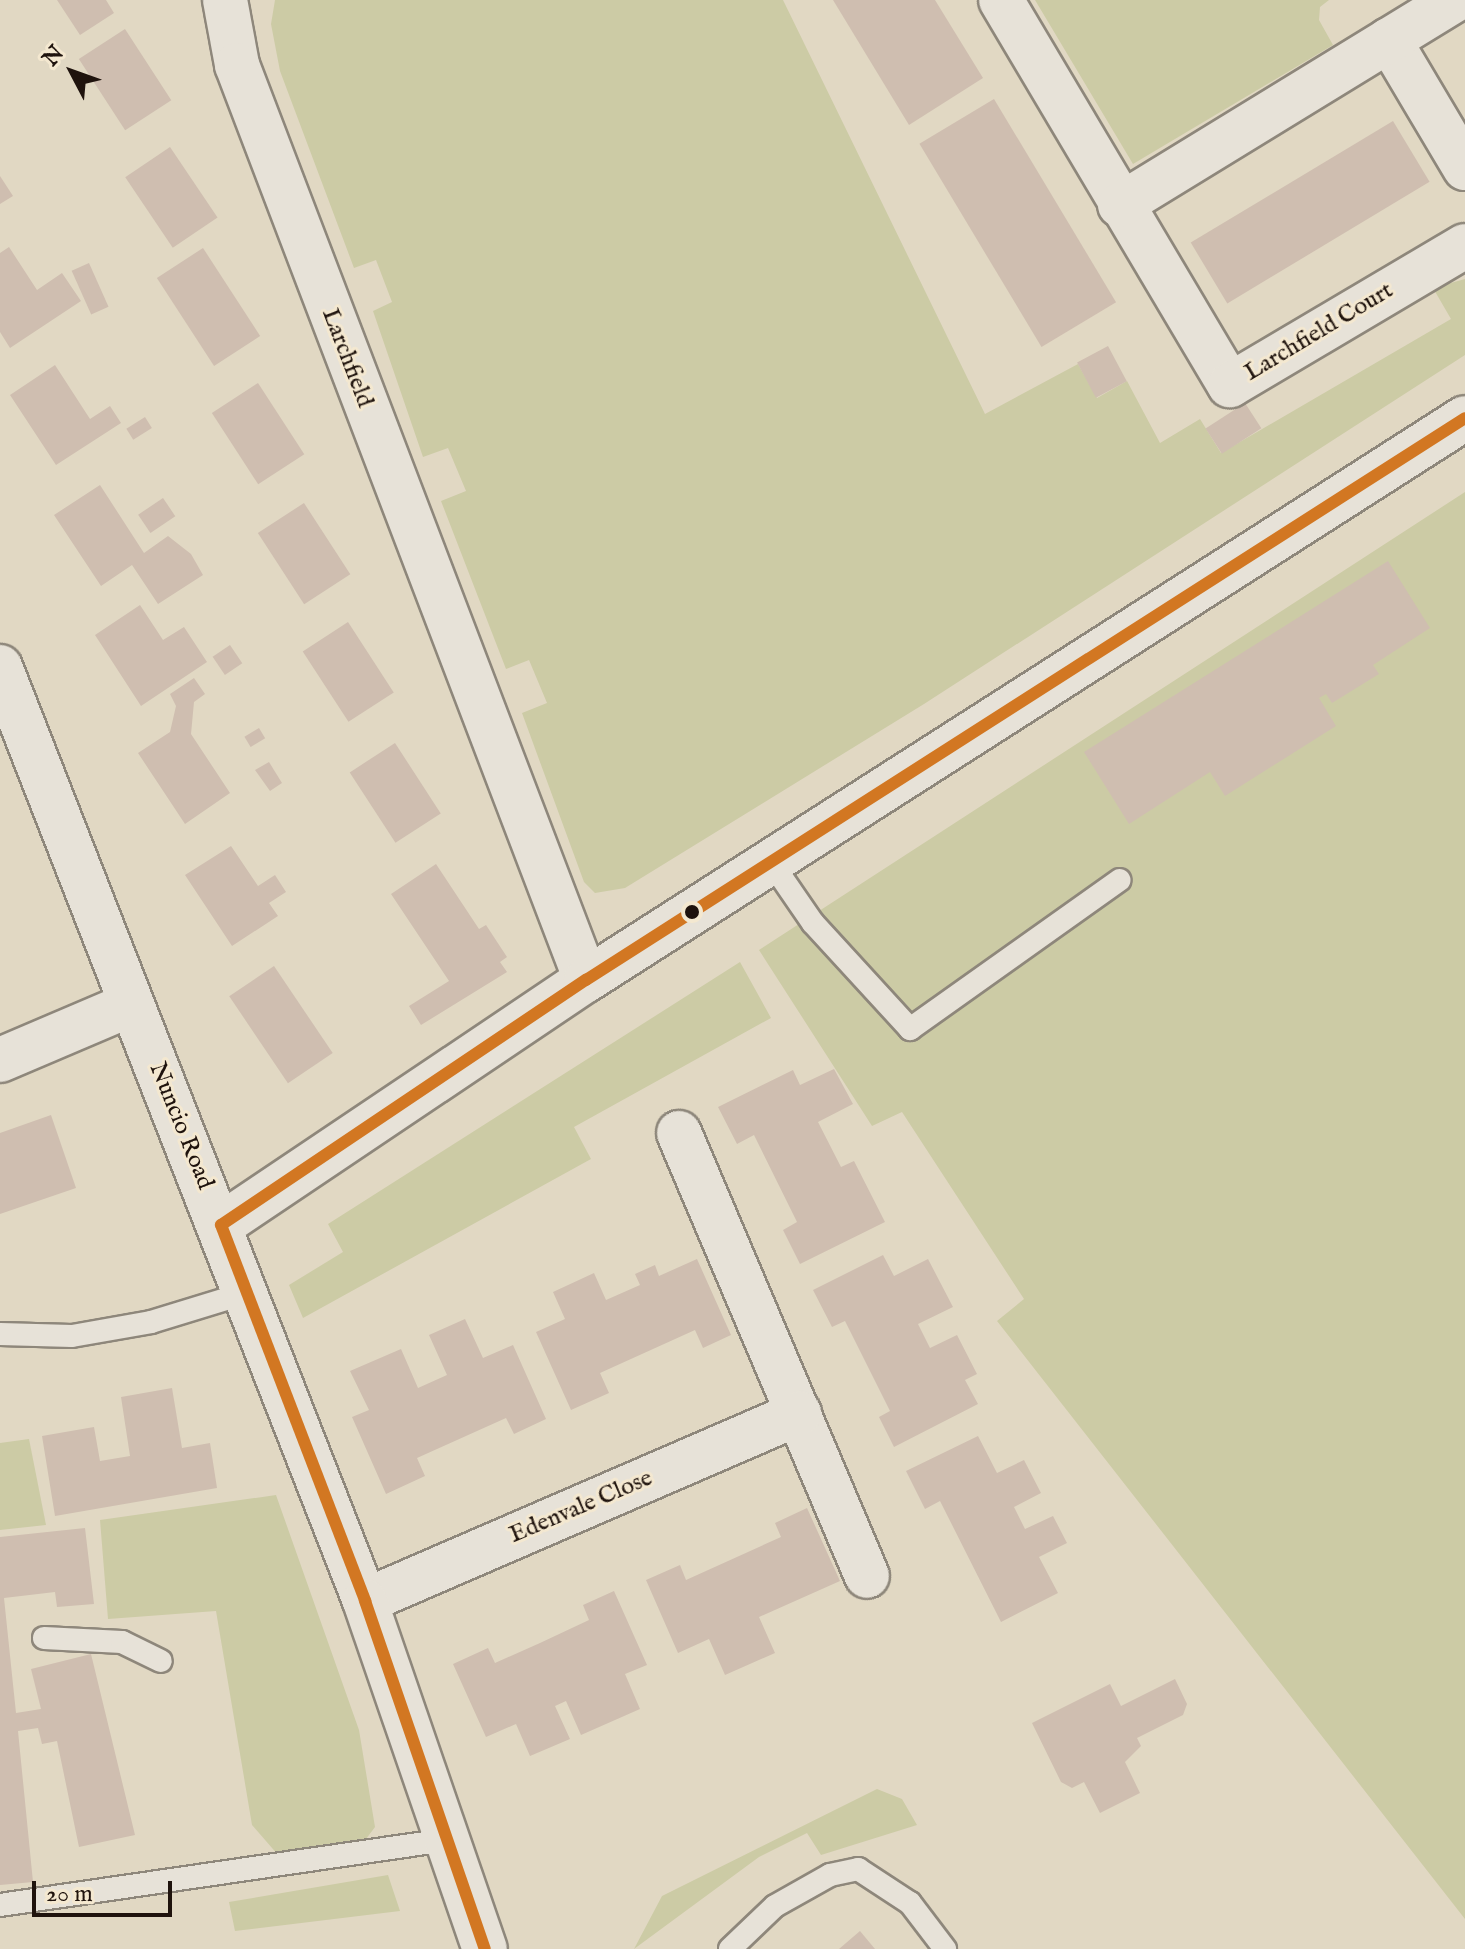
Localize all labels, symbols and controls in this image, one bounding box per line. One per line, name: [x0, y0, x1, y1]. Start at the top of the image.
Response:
north arrow: [32, 32, 112, 112]
text: N: [37, 40, 71, 73]
street label: Larchfield Court: [1239, 276, 1399, 388]
street label: Larchfield: [315, 304, 379, 412]
unlabelled marker: [684, 904, 700, 920]
street label: Nuncio Road: [142, 1058, 220, 1194]
street label: Edenvale Close: [505, 1464, 657, 1550]
scale bar: [36, 1865, 176, 1915]
text: 20 m: [46, 1879, 93, 1910]

